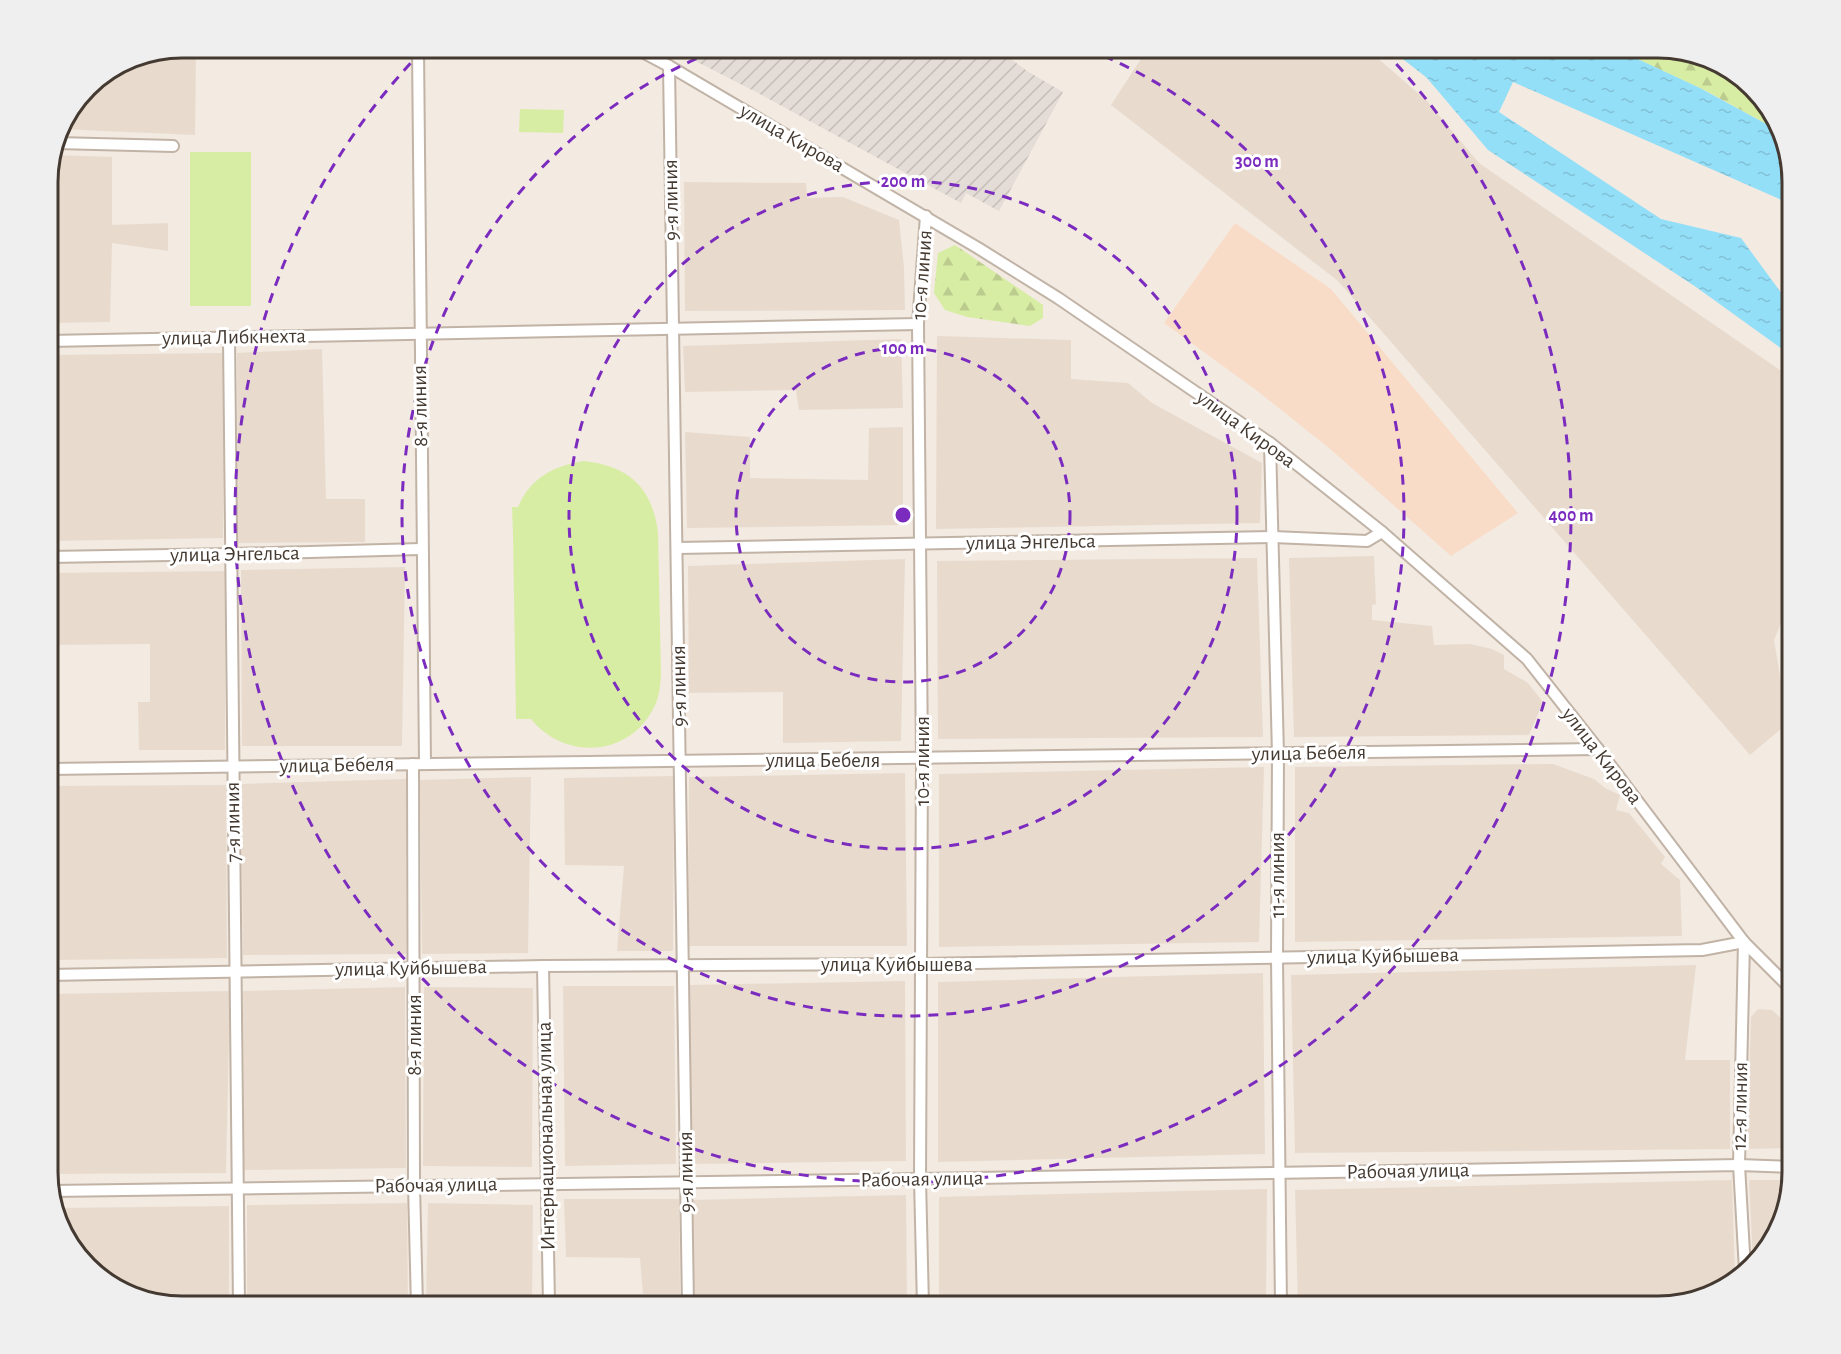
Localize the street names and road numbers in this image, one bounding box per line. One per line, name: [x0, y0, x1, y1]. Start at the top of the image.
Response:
street label: улица Кирова: [735, 99, 848, 176]
street label: 9-я линия: [660, 159, 682, 241]
street label: 10-я линия: [908, 229, 936, 321]
street label: улица Либкнехта: [161, 325, 306, 349]
street label: 8-я линия: [409, 365, 431, 447]
street label: улица Кирова: [1192, 386, 1300, 472]
street label: улица Энгельса: [965, 530, 1096, 554]
street label: улица Энгельса: [169, 542, 300, 566]
street label: 9-я линия: [668, 645, 690, 727]
street label: улица Кирова: [1557, 703, 1646, 809]
street label: 10-я линия: [912, 716, 933, 806]
street label: улица Бебеля: [1251, 742, 1366, 765]
street label: улица Бебеля: [765, 750, 880, 771]
street label: улица Бебеля: [279, 754, 394, 777]
street label: 7-я линия: [222, 782, 244, 862]
street label: 11-я линия: [1267, 832, 1288, 918]
street label: улица Куйбышева: [1306, 944, 1459, 968]
street label: улица Куйбышева: [820, 954, 973, 975]
street label: улица Куйбышева: [334, 956, 487, 980]
street label: 8-я линия: [404, 994, 425, 1076]
street label: Интернациональная улица: [533, 1021, 558, 1251]
street label: 12-я линия: [1729, 1062, 1751, 1150]
street label: 9-я линия: [675, 1131, 697, 1213]
street label: Рабочая улица: [1346, 1159, 1470, 1183]
street label: Рабочая улица: [860, 1167, 984, 1191]
street label: Рабочая улица: [374, 1173, 498, 1197]

